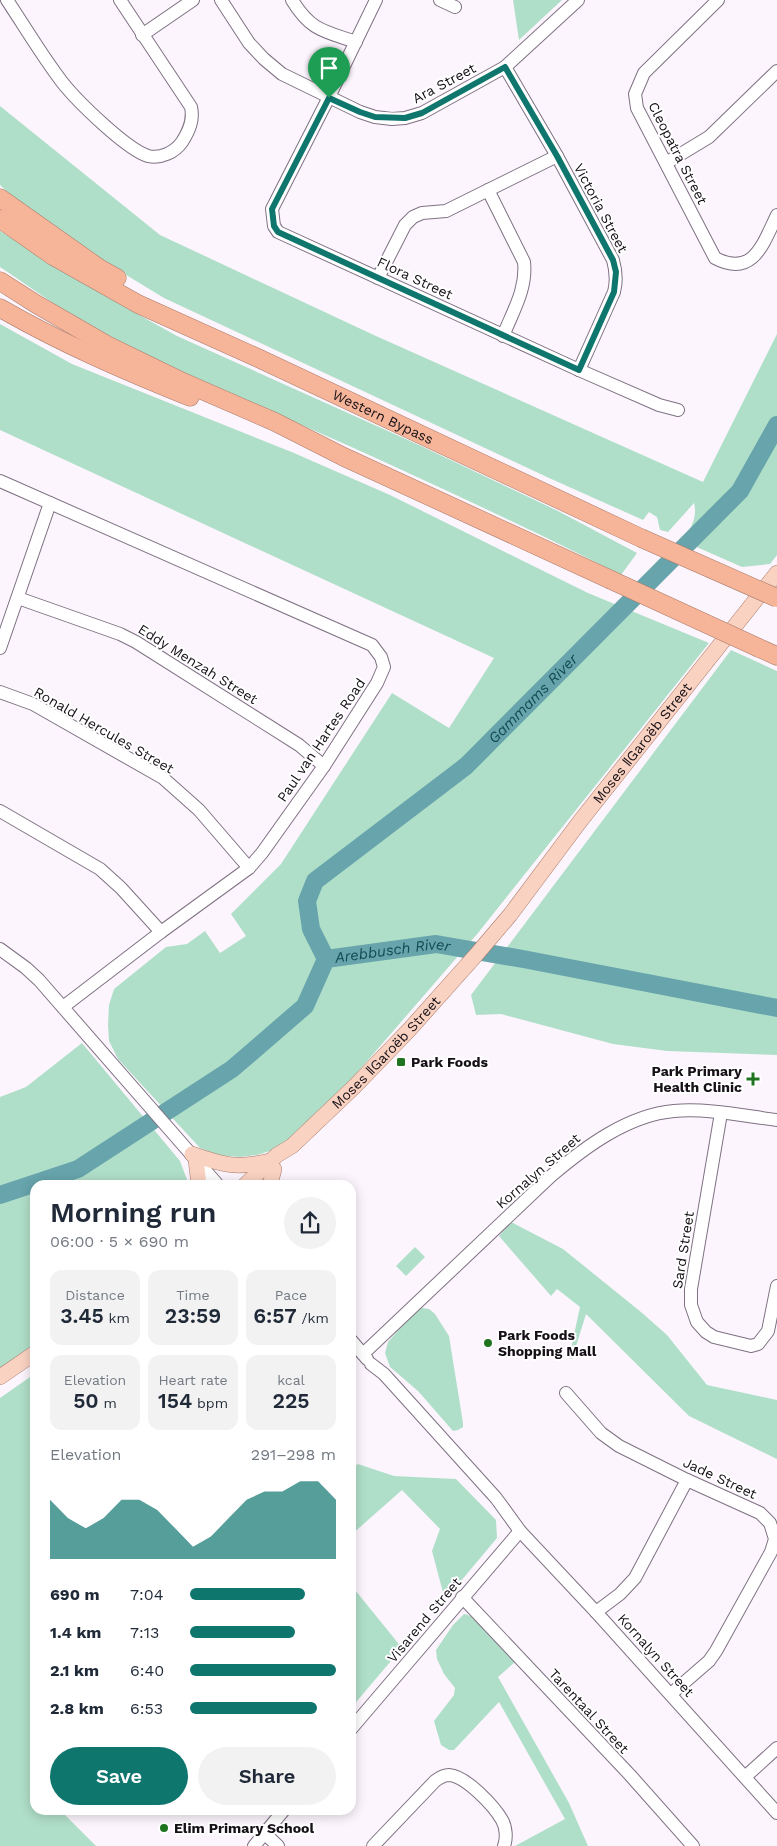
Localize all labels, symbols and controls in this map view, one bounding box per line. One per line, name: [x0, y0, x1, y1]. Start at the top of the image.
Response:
pin: [308, 47, 350, 98]
icon: arrive: [315, 54, 343, 82]
street label: Ara Street: [410, 60, 478, 106]
street label: Cleopatra Street: [645, 99, 711, 207]
street label: Victoria Street: [571, 161, 631, 256]
street label: Flora Street: [375, 254, 455, 302]
street label: Western Bypass: [330, 386, 436, 447]
street label: Eddy Menzah Street: [135, 621, 261, 707]
water label: Gammams River: [484, 649, 582, 747]
street label: Paul van Hartes Road: [274, 675, 368, 805]
street label: Moses ǁGaroëb Street: [589, 679, 695, 807]
street label: Ronald Hercules Street: [31, 683, 177, 777]
water label: Arebbusch River: [333, 935, 453, 967]
street label: Moses ǁGaroëb Street: [328, 993, 443, 1112]
place label: Park Foods: [411, 1054, 488, 1070]
marker: Park Foods: [395, 1056, 407, 1068]
place label: Park Primary Health Clinic: [651, 1063, 742, 1095]
marker: Park Primary Health Clinic: [746, 1072, 760, 1086]
street label: Kornalyn Street: [493, 1130, 583, 1212]
text: Morning run: [50, 1196, 216, 1229]
button: share: [284, 1197, 336, 1249]
street label: Sard Street: [669, 1210, 697, 1290]
text: 06:00 · 5 × 690 m: [50, 1232, 189, 1251]
text: Distance: [65, 1287, 125, 1303]
text: Time: [176, 1287, 210, 1303]
text: Pace: [275, 1287, 307, 1303]
text: 3.45: [60, 1303, 104, 1328]
text: 23:59: [165, 1303, 221, 1328]
text: 6:57: [253, 1303, 297, 1328]
text: km: [104, 1310, 130, 1326]
text: /km: [297, 1310, 329, 1326]
place label: Park Foods Shopping Mall: [498, 1327, 597, 1359]
marker: Park Foods Shopping Mall: [482, 1337, 494, 1349]
text: Elevation: [64, 1372, 126, 1388]
text: Heart rate: [158, 1372, 228, 1388]
text: kcal: [277, 1372, 305, 1388]
text: 50: [73, 1388, 99, 1413]
text: 154: [158, 1388, 192, 1413]
text: 225: [272, 1388, 310, 1413]
text: m: [99, 1395, 117, 1411]
text: bpm: [192, 1395, 228, 1411]
text: Elevation: [50, 1445, 121, 1464]
text: 291–298 m: [251, 1445, 336, 1464]
street label: Jade Street: [681, 1454, 759, 1502]
street label: Visarend Street: [384, 1574, 464, 1666]
text: 690 m: [50, 1585, 100, 1604]
text: 7:04: [130, 1585, 163, 1604]
street label: Kornalyn Street: [615, 1610, 698, 1700]
text: 1.4 km: [50, 1623, 101, 1642]
text: 7:13: [130, 1623, 159, 1642]
text: 2.1 km: [50, 1661, 99, 1680]
text: 6:40: [130, 1661, 164, 1680]
street label: Tarentaal Street: [546, 1665, 632, 1757]
text: 2.8 km: [50, 1699, 104, 1718]
text: 6:53: [130, 1699, 163, 1718]
button: Save: [50, 1747, 188, 1805]
button: Share: [198, 1747, 336, 1805]
place label: Elim Primary School: [174, 1820, 314, 1836]
marker: Elim Primary School: [158, 1822, 170, 1834]

